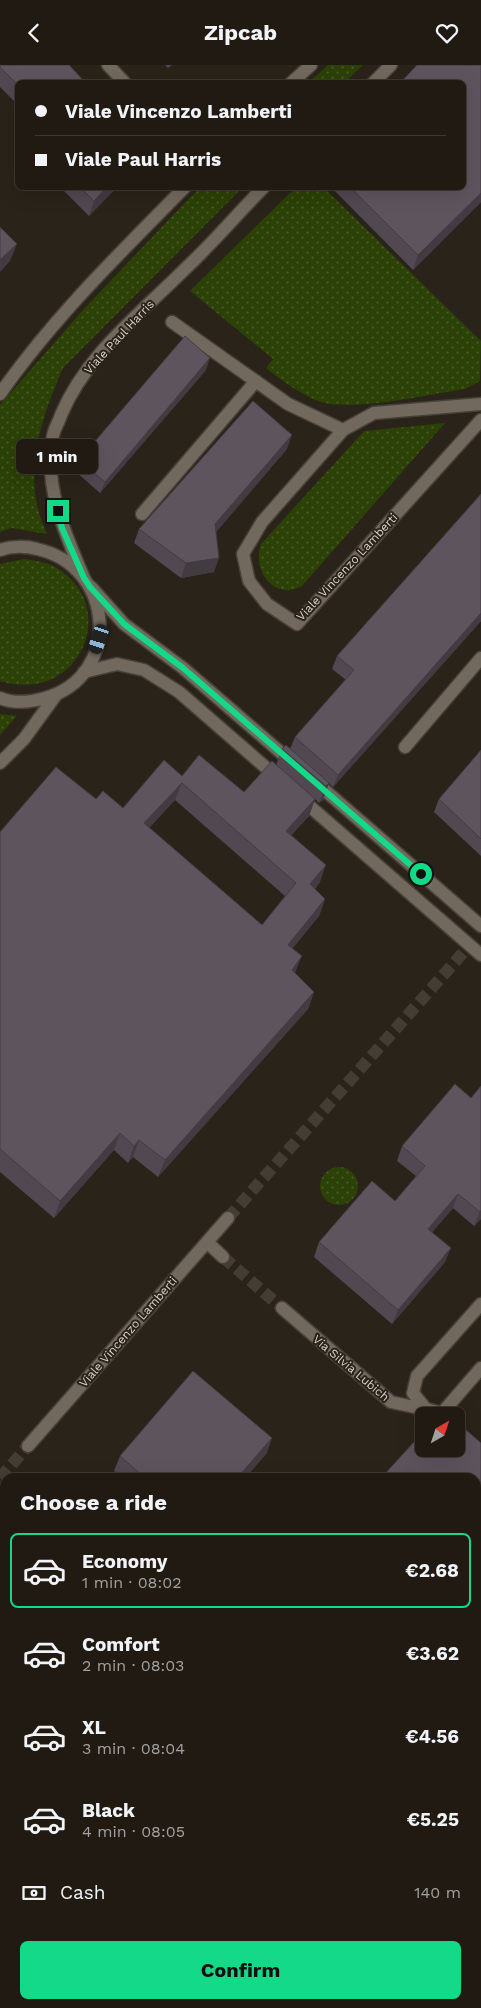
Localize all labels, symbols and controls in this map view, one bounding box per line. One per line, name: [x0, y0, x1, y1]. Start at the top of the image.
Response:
icon: back: [20, 19, 48, 47]
icon: heart: [433, 19, 461, 47]
text: Zipcab: [204, 20, 277, 45]
text: Viale Vincenzo Lamberti: [65, 100, 292, 123]
text: Viale Paul Harris: [65, 148, 221, 171]
street label: Viale Paul Harris: [81, 297, 157, 377]
callout: 1 min: [17, 439, 99, 473]
text: 1 min: [36, 447, 78, 466]
route end: [47, 500, 69, 522]
street label: Viale Vincenzo Lamberti: [294, 510, 400, 624]
car: [87, 622, 110, 656]
route start: [410, 863, 432, 885]
street label: Viale Vincenzo Lamberti: [76, 1274, 180, 1390]
street label: Via Silvia Lubich: [310, 1332, 392, 1404]
north arrow: [415, 1407, 465, 1457]
map controls: [415, 1407, 465, 1457]
text: Choose a ride: [20, 1490, 167, 1515]
icon: car: [22, 1548, 67, 1593]
text: Economy: [82, 1550, 167, 1573]
text: €2.68: [405, 1559, 459, 1582]
text: 1 min · 08:02: [82, 1573, 181, 1592]
icon: car: [22, 1631, 67, 1676]
text: Comfort: [82, 1633, 160, 1656]
text: €3.62: [406, 1642, 459, 1665]
text: 2 min · 08:03: [82, 1656, 184, 1675]
icon: car: [22, 1714, 67, 1759]
text: XL: [82, 1716, 106, 1739]
text: €4.56: [405, 1725, 459, 1748]
text: 3 min · 08:04: [82, 1739, 185, 1758]
icon: car: [22, 1797, 67, 1842]
text: Black: [82, 1799, 135, 1822]
text: €5.25: [407, 1808, 459, 1831]
text: 4 min · 08:05: [82, 1822, 185, 1841]
icon: cash: [20, 1879, 48, 1907]
text: Cash: [60, 1881, 106, 1904]
text: 140 m: [414, 1883, 461, 1902]
button: Confirm: [20, 1941, 461, 1999]

